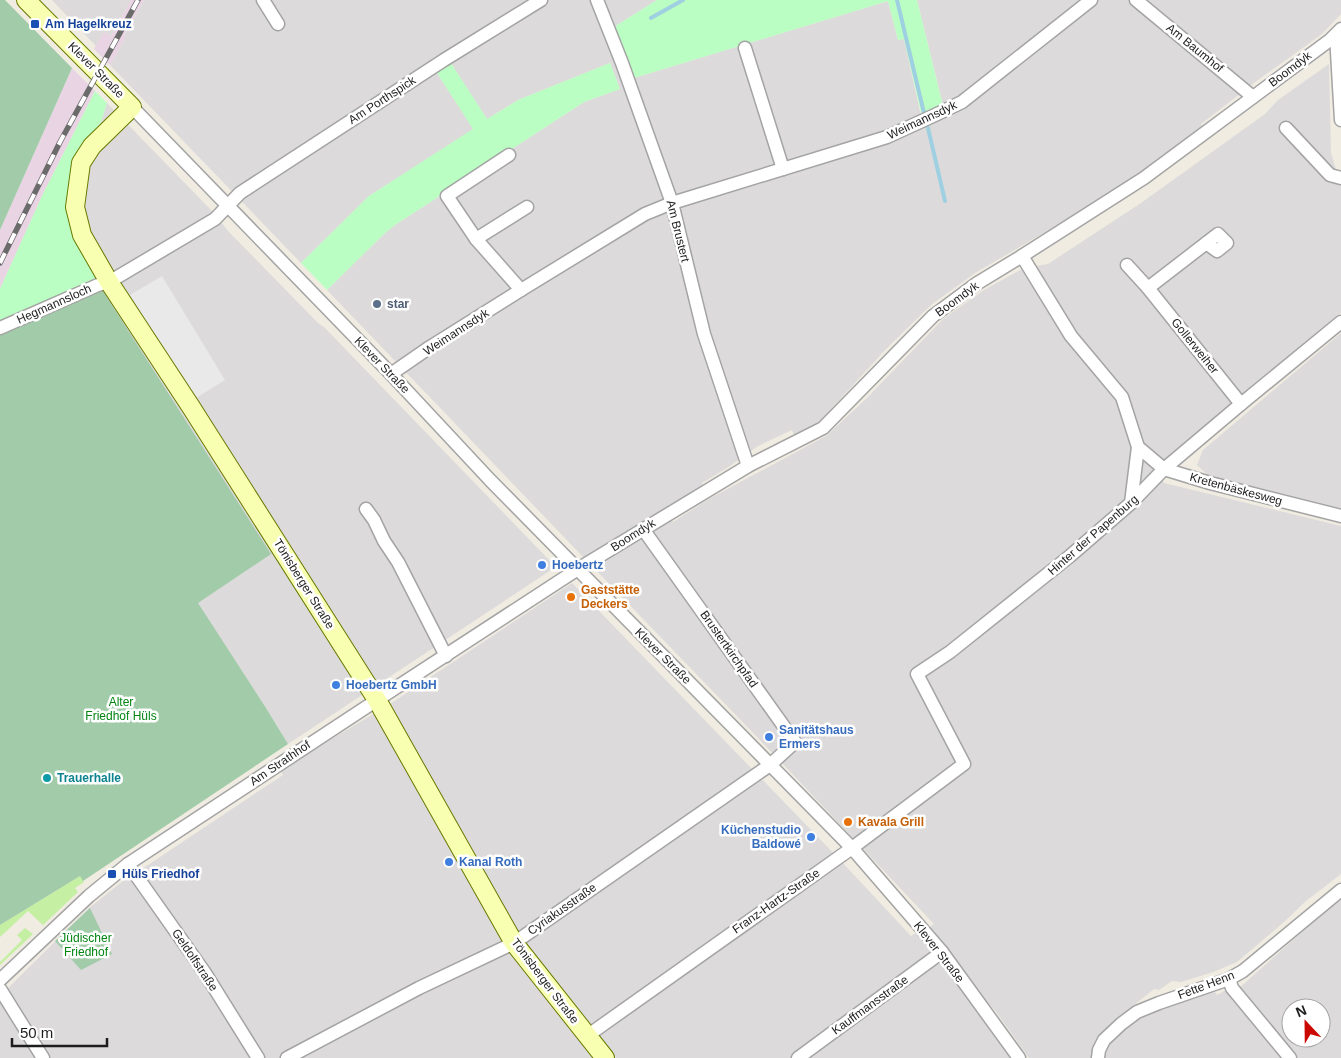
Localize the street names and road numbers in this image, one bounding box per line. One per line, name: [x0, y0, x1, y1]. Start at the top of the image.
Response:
street label: Am Baumhof: [1164, 21, 1227, 76]
street label: Klever Straße: [65, 39, 127, 101]
street label: Boomdyk: [1266, 48, 1315, 90]
street label: Am Porthspick: [346, 73, 419, 127]
street label: Weimannsdyk: [885, 97, 960, 142]
street label: Am Brustert: [664, 199, 693, 264]
street label: Boomdyk: [933, 278, 982, 319]
street label: Hegmannsloch: [15, 281, 93, 327]
street label: Weimannsdyk: [421, 305, 492, 358]
street label: Gollerweiher: [1168, 315, 1222, 377]
street label: Klever Straße: [351, 334, 413, 396]
street label: Kretenbäskesweg: [1188, 470, 1284, 508]
street label: Hinter der Papenburg: [1045, 492, 1141, 578]
street label: Boomdyk: [608, 515, 659, 554]
street label: Tönisberger Straße: [271, 536, 337, 632]
street label: Brustertkirchpfad: [697, 608, 761, 690]
street label: Klever Straße: [632, 625, 694, 687]
street label: Am Strathhof: [247, 737, 313, 788]
street label: Franz-Hartz-Straße: [730, 865, 823, 936]
street label: Cyriakusstraße: [525, 880, 599, 938]
street label: Klever Straße: [911, 919, 967, 985]
street label: Geldolfstraße: [169, 926, 221, 994]
street label: Tönisberger Straße: [508, 936, 582, 1027]
street label: Fette Henn: [1176, 968, 1236, 1002]
street label: Kauffmansstraße: [829, 972, 911, 1037]

